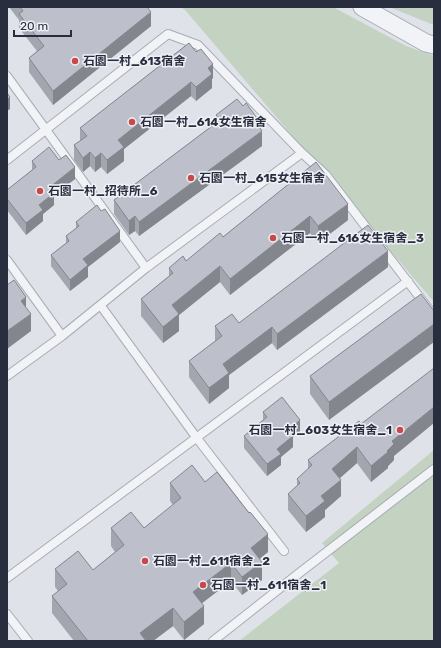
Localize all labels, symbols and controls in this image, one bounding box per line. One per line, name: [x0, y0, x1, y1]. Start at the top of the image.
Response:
scale bar: [14, 12, 71, 38]
text: 20 m: [20, 19, 48, 33]
place label: 石園一村_613宿舍: [83, 54, 185, 68]
marker: 石園一村_613宿舍: [70, 56, 80, 66]
place label: 石園一村_614女生宿舍: [140, 115, 267, 129]
marker: 石園一村_614女生宿舍: [127, 117, 137, 127]
place label: 石園一村_615女生宿舍: [199, 171, 325, 185]
marker: 石園一村_615女生宿舍: [186, 173, 196, 183]
place label: 石園一村_招待所_6: [48, 184, 158, 198]
marker: 石園一村_招待所_6: [35, 186, 45, 196]
place label: 石園一村_616女生宿舍_3: [281, 231, 424, 245]
marker: 石園一村_616女生宿舍_3: [268, 233, 278, 243]
place label: 石園一村_603女生宿舍_1: [248, 423, 392, 437]
marker: 石園一村_603女生宿舍_1: [395, 425, 405, 435]
place label: 石園一村_611宿舍_2: [153, 554, 270, 568]
marker: 石園一村_611宿舍_2: [140, 556, 150, 566]
place label: 石園一村_611宿舍_1: [211, 578, 326, 592]
marker: 石園一村_611宿舍_1: [198, 580, 208, 590]

